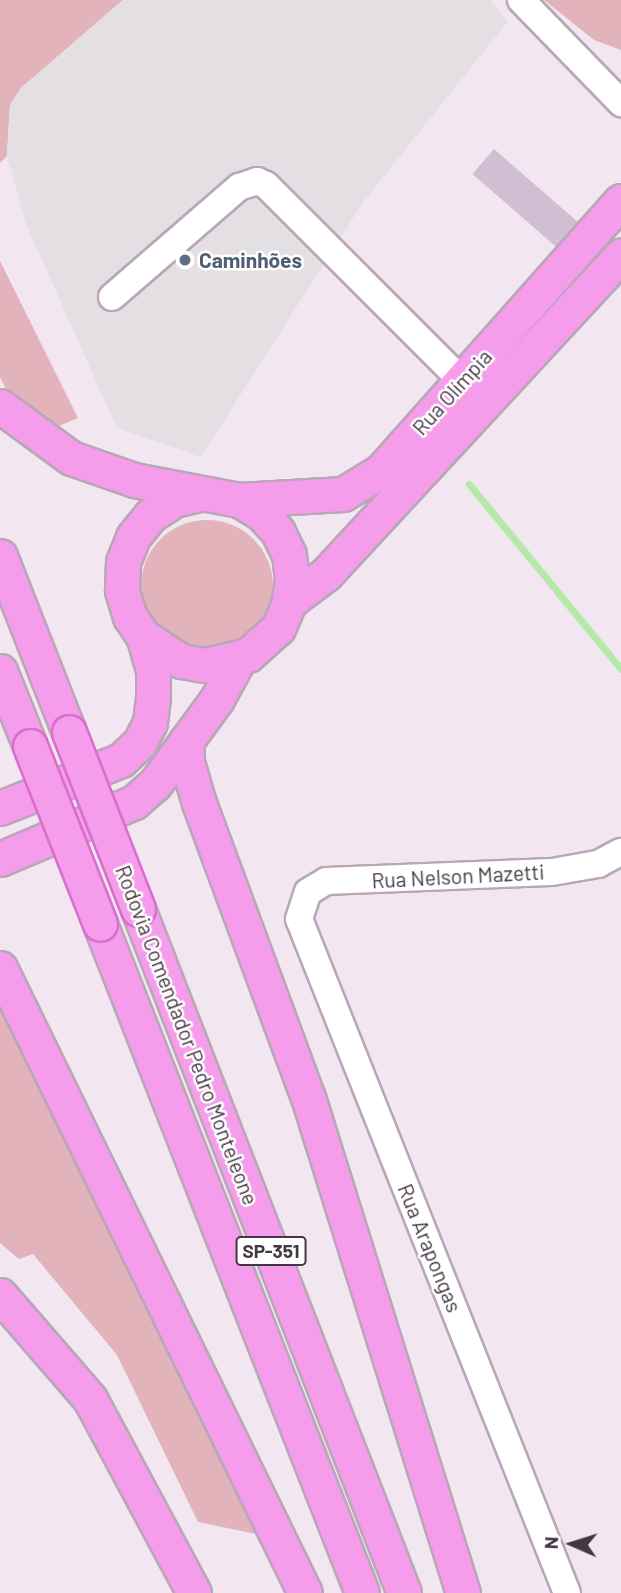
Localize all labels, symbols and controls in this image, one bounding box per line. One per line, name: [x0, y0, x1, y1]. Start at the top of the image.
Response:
place label: Caminhões: [199, 247, 302, 273]
marker: Caminhões: [177, 252, 193, 268]
street label: Rua Olímpia: [407, 344, 497, 440]
street label: Rua Nelson Mazetti: [371, 859, 545, 893]
street label: Rodovia Comendador Pedro Monteleone: [110, 862, 264, 1208]
street label: Rua Arapongas: [393, 1180, 467, 1316]
road number: SP-351: [234, 1236, 308, 1266]
north arrow: [537, 1509, 607, 1579]
text: N: [539, 1536, 562, 1550]

